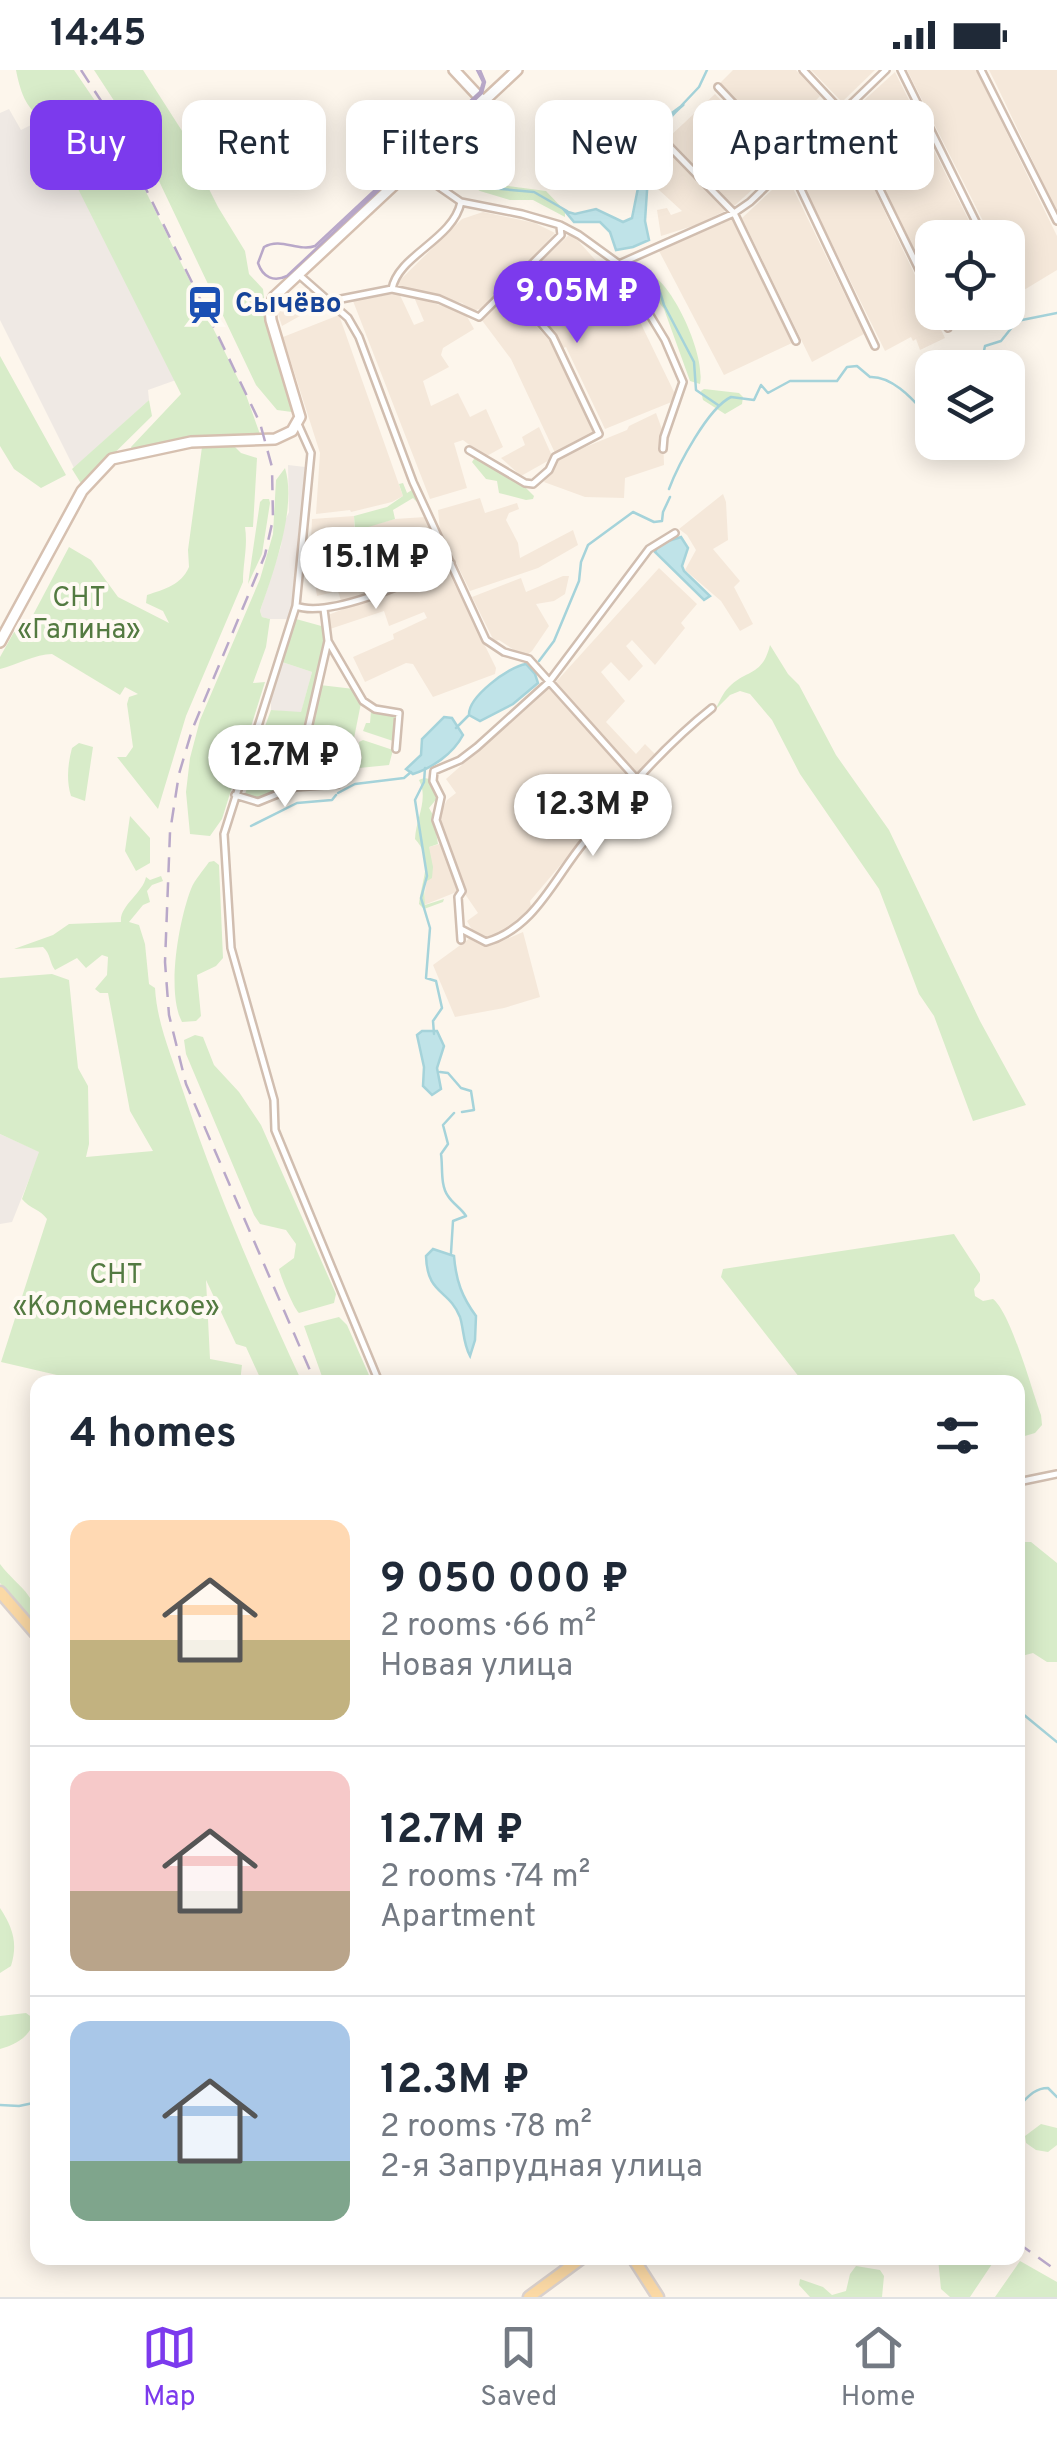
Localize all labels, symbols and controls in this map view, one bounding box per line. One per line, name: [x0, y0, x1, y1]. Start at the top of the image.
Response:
text: 14:45: [50, 11, 147, 60]
chip: Buy: [30, 100, 162, 190]
chip: Rent: [182, 100, 326, 190]
chip: Filters: [346, 100, 515, 190]
chip: New: [535, 100, 673, 190]
chip: Apartment: [693, 100, 934, 190]
map controls: [915, 220, 1025, 460]
button: locate: [915, 220, 1025, 330]
pin: 9.05M ₽: [485, 261, 669, 346]
text: 9.05M ₽: [516, 273, 638, 313]
station icon: Сычёво: [184, 284, 226, 326]
place label: Сычёво: [235, 287, 342, 323]
button: layers: [915, 350, 1025, 460]
pin: 15.1M ₽: [284, 527, 468, 612]
text: 15.1M ₽: [322, 539, 430, 579]
park label: СНТ «Галина»: [17, 581, 141, 649]
pin: 12.7M ₽: [193, 725, 377, 810]
text: 12.7M ₽: [230, 737, 340, 777]
pin: 12.3M ₽: [501, 774, 685, 859]
text: 12.3M ₽: [536, 786, 650, 826]
park label: СНТ «Коломенское»: [12, 1258, 220, 1326]
icon: filters: [930, 1408, 985, 1463]
text: 4 homes: [70, 1409, 237, 1462]
text: 9 050 000 ₽: [380, 1554, 629, 1607]
icon: home: [150, 1560, 270, 1680]
text: 2 rooms · 66 m²: [380, 1607, 596, 1647]
text: Новая улица: [380, 1647, 573, 1687]
text: 12.7M ₽: [380, 1805, 524, 1858]
icon: home: [150, 1811, 270, 1931]
text: 2 rooms · 74 m²: [380, 1858, 590, 1898]
text: Apartment: [380, 1898, 536, 1938]
text: 12.3M ₽: [380, 2055, 530, 2108]
icon: home: [150, 2061, 270, 2181]
text: 2 rooms · 78 m²: [380, 2108, 592, 2148]
text: 2-я Запрудная улица: [380, 2148, 703, 2188]
tab: Map: [142, 2320, 197, 2416]
tab: Saved: [480, 2320, 557, 2416]
tab: Home: [841, 2320, 915, 2416]

